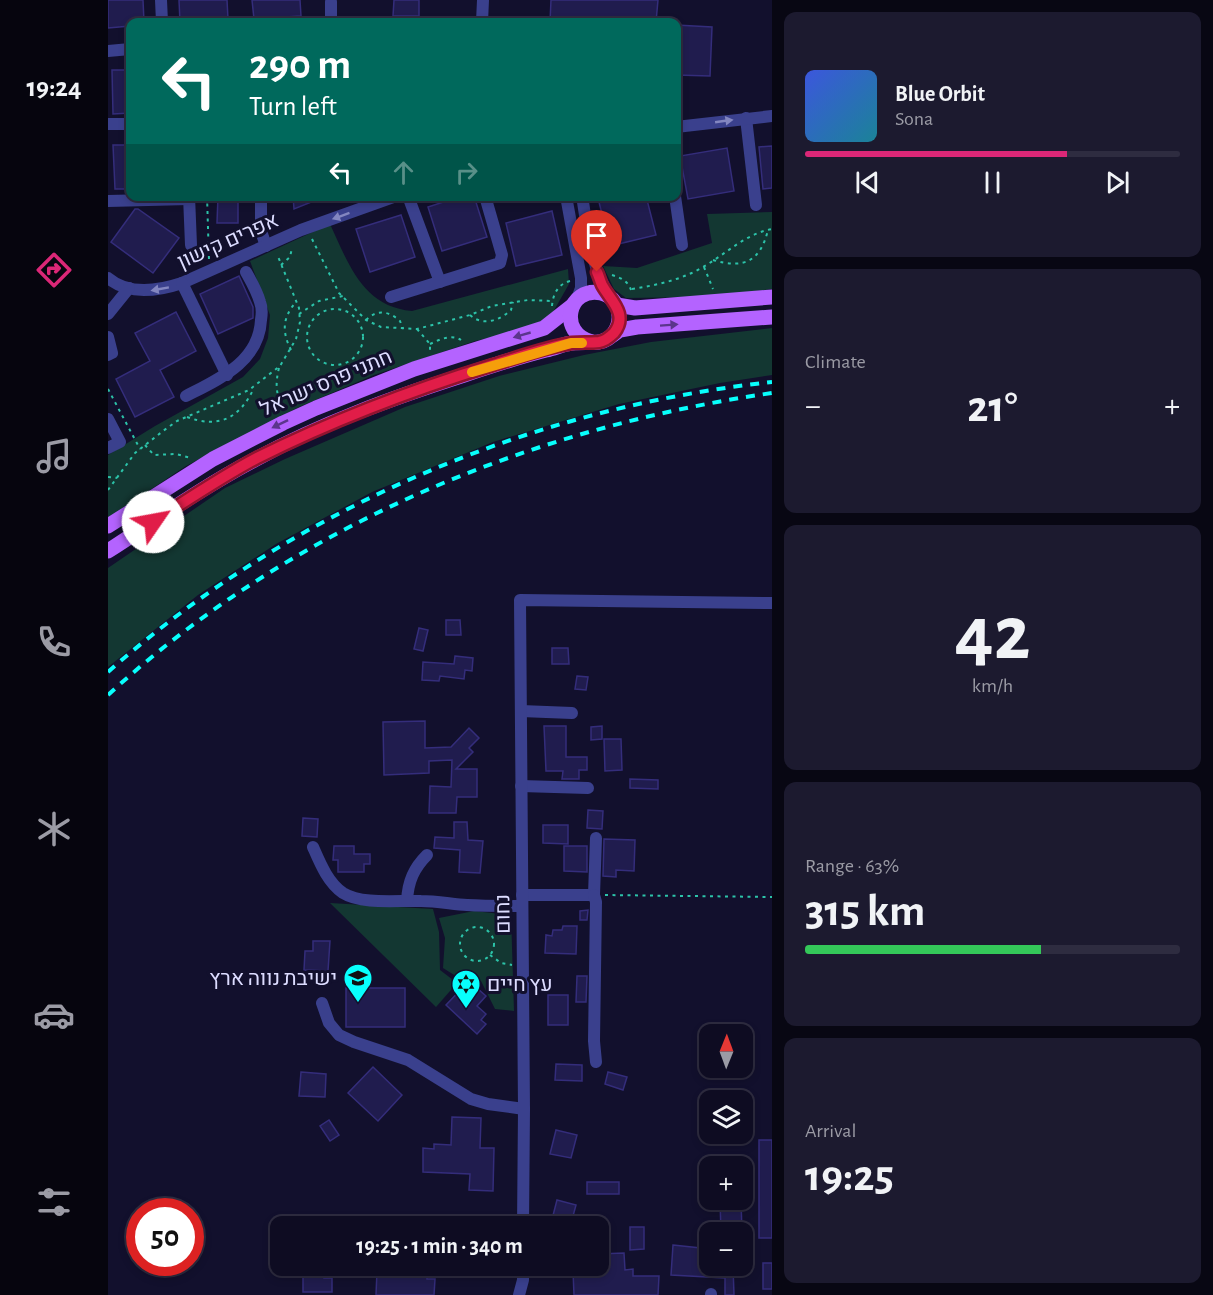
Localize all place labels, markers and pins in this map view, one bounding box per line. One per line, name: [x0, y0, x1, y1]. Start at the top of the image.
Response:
pin: [571, 210, 622, 272]
school or university icon: ישיבת נווה ארץ: [342, 962, 374, 1004]
place label: ישיבת נווה ארץ: [209, 968, 337, 989]
synagogue icon: עץ חיים: [450, 968, 482, 1010]
place label: עץ חיים: [487, 974, 553, 995]

